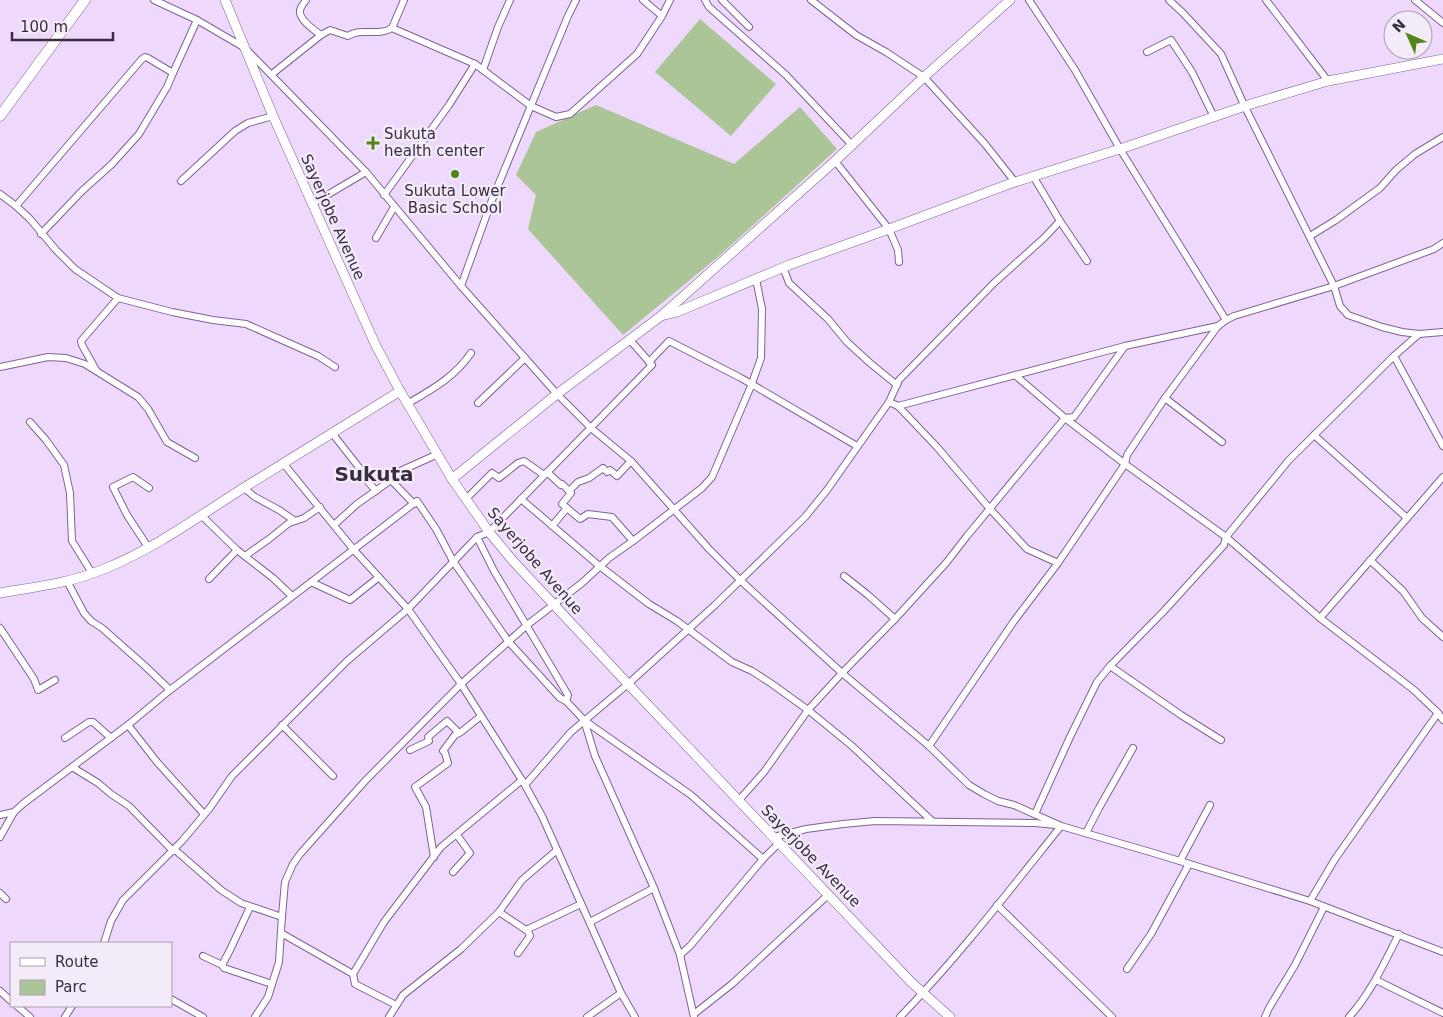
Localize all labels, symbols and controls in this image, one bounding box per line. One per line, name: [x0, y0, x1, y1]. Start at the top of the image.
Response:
scale bar: [12, 10, 114, 42]
north arrow: [1383, 10, 1433, 60]
text: N: [1389, 16, 1409, 36]
text: 100 m: [20, 18, 68, 36]
place label: Sukuta health center: [384, 125, 485, 160]
marker: Sukuta health center: [366, 136, 380, 150]
street label: Sayerjobe Avenue: [297, 151, 369, 283]
marker: Sukuta Lower Basic School: [449, 168, 461, 180]
place label: Sukuta Lower Basic School: [404, 182, 507, 217]
district label: Sukuta: [334, 462, 414, 486]
street label: Sayerjobe Avenue: [484, 504, 586, 618]
street label: Sayerjobe Avenue: [757, 801, 865, 911]
legend: [10, 942, 172, 1007]
text: Route: [55, 953, 99, 971]
text: Parc: [55, 978, 87, 996]

